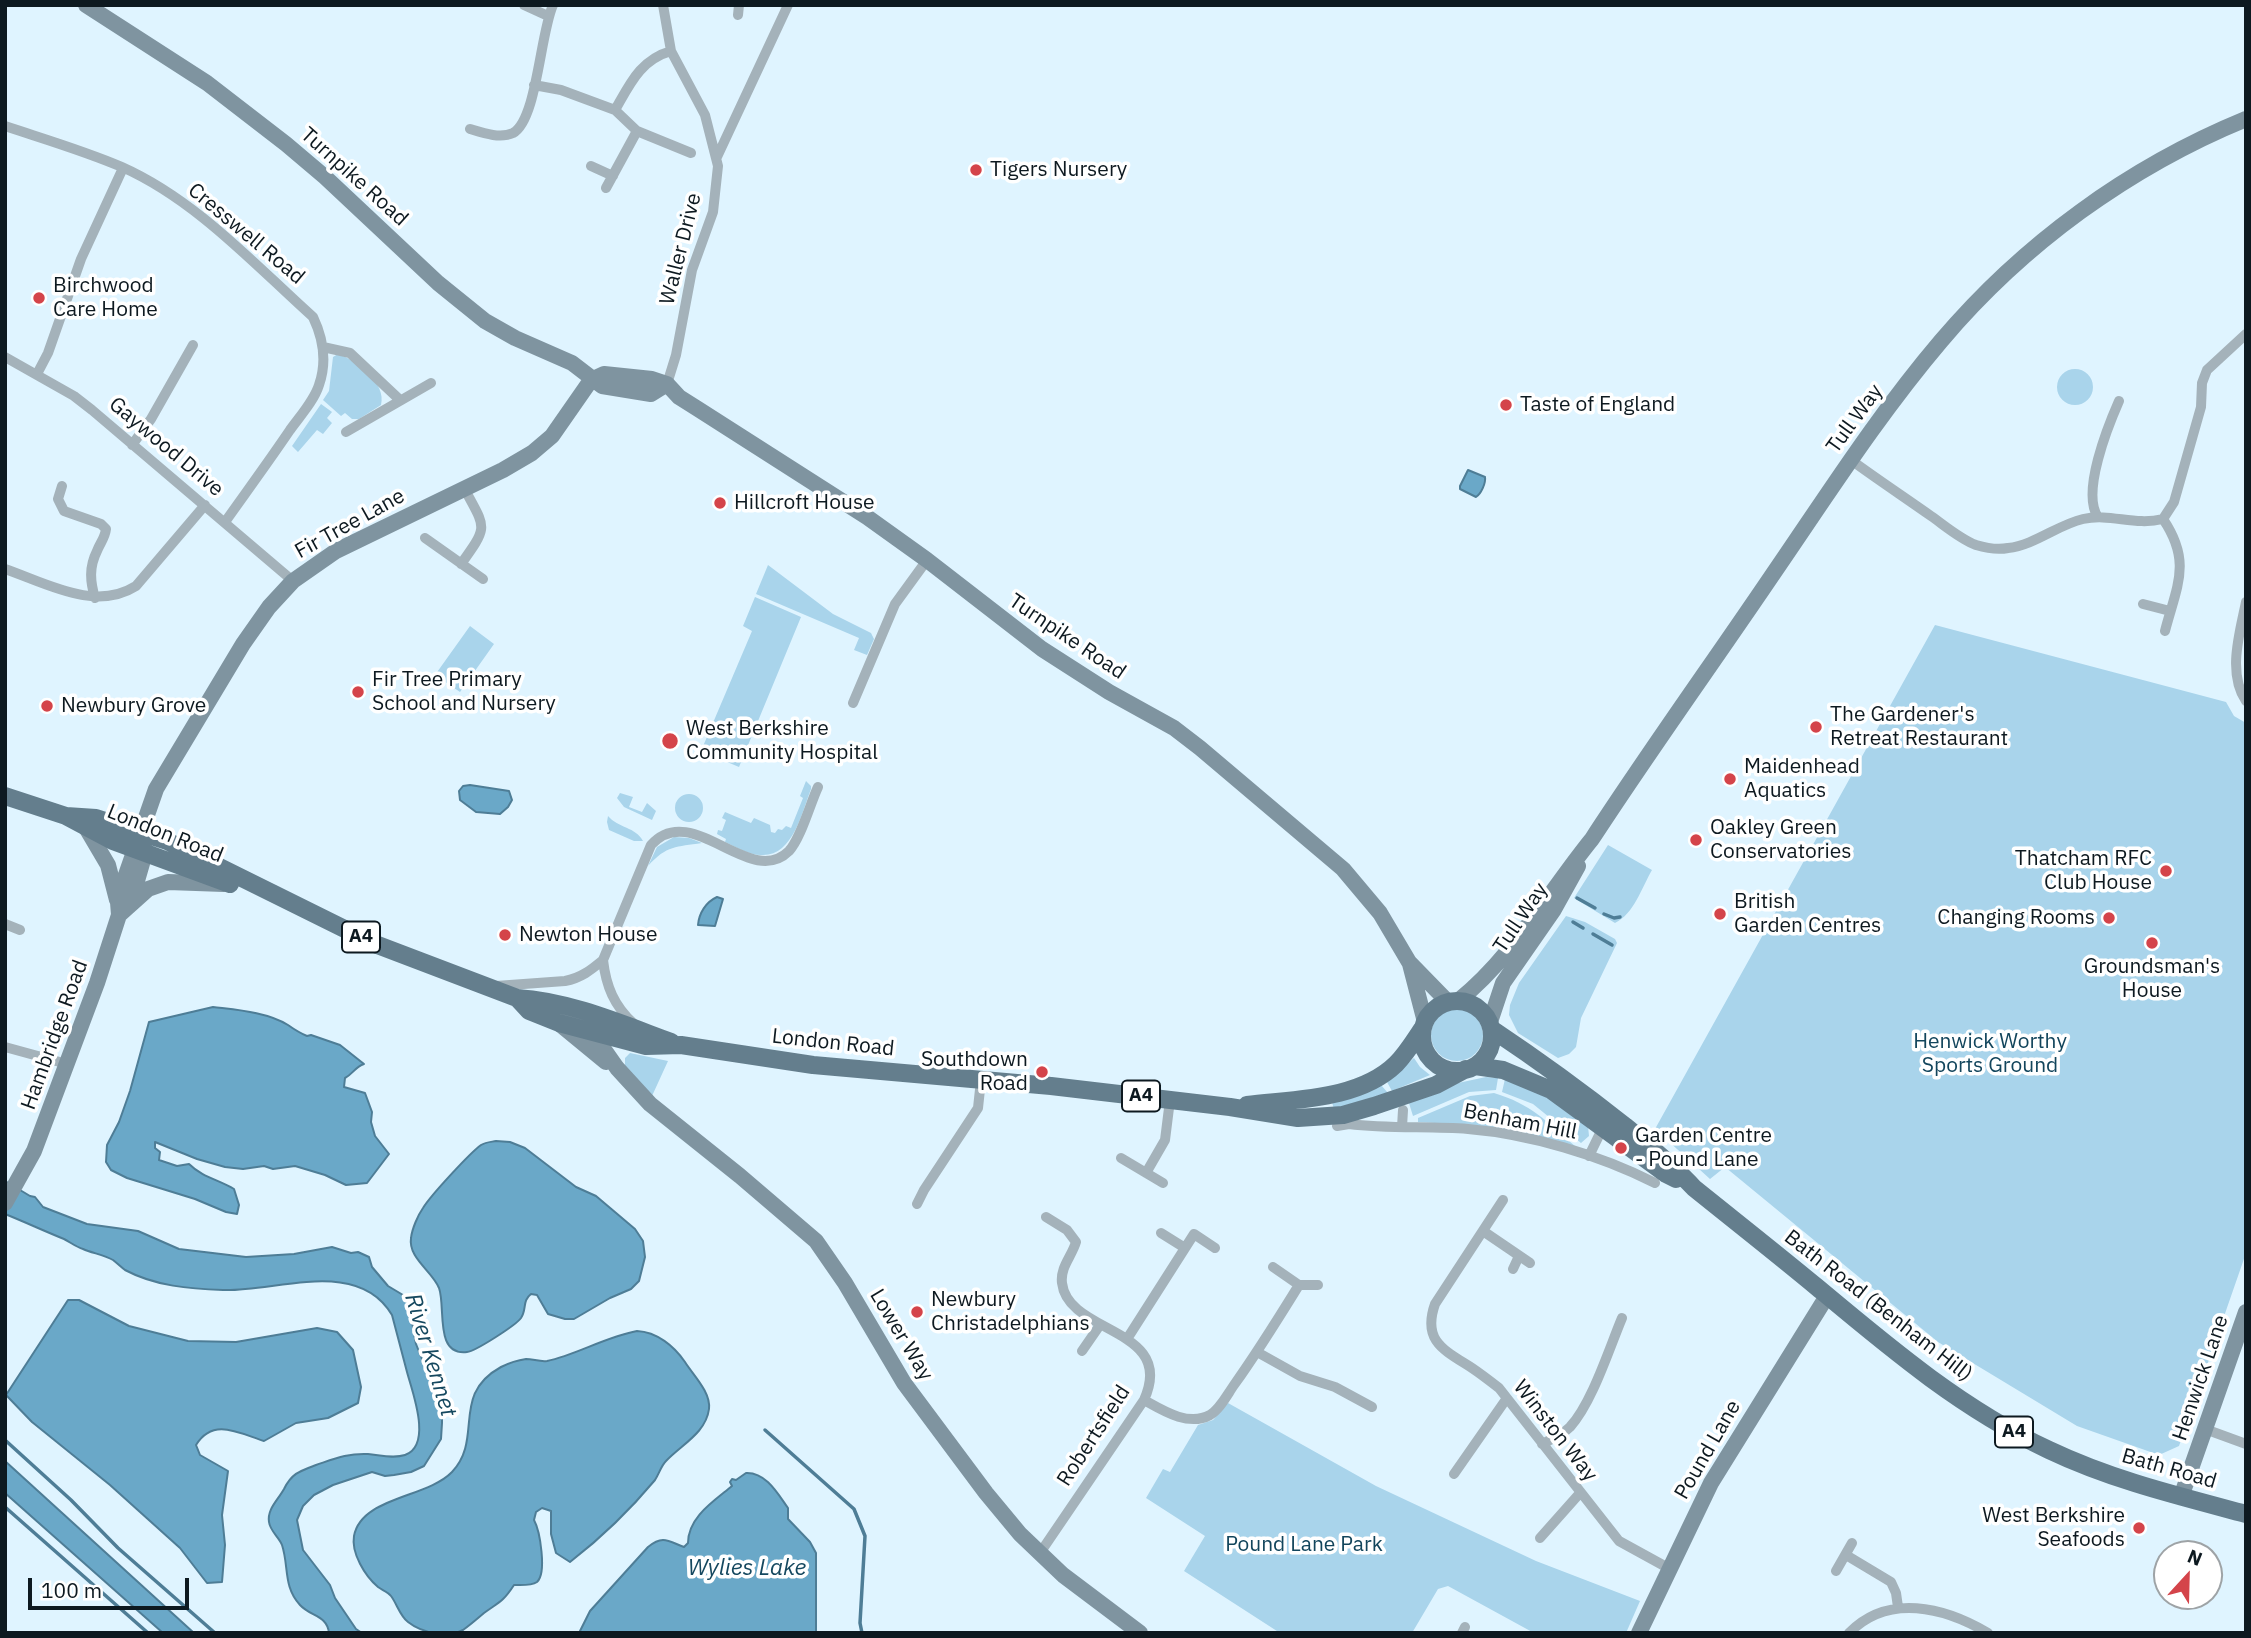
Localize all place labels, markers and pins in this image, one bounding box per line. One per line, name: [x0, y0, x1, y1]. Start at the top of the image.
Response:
place label: Tigers Nursery: [990, 157, 1127, 183]
marker: Tigers Nursery: [968, 162, 984, 178]
place label: Birchwood Care Home: [53, 273, 158, 323]
marker: Birchwood Care Home: [31, 290, 47, 306]
place label: Taste of England: [1520, 392, 1675, 418]
marker: Taste of England: [1498, 397, 1514, 413]
place label: Hillcroft House: [734, 490, 875, 516]
marker: Hillcroft House: [712, 495, 728, 511]
place label: Fir Tree Primary School and Nursery: [372, 667, 556, 717]
marker: Fir Tree Primary School and Nursery: [350, 684, 366, 700]
place label: Newbury Grove: [61, 693, 206, 719]
marker: Newbury Grove: [39, 698, 55, 714]
place label: The Gardener's Retreat Restaurant: [1830, 702, 2008, 752]
place label: West Berkshire Community Hospital: [686, 716, 878, 766]
marker: The Gardener's Retreat Restaurant: [1808, 719, 1824, 735]
marker: West Berkshire Community Hospital: [660, 731, 680, 751]
place label: Maidenhead Aquatics: [1744, 754, 1860, 804]
marker: Maidenhead Aquatics: [1722, 771, 1738, 787]
place label: Oakley Green Conservatories: [1710, 815, 1852, 865]
marker: Oakley Green Conservatories: [1688, 832, 1704, 848]
place label: Thatcham RFC Club House: [2015, 846, 2152, 896]
marker: Thatcham RFC Club House: [2158, 863, 2174, 879]
place label: British Garden Centres: [1734, 889, 1881, 939]
place label: Changing Rooms: [1937, 905, 2095, 931]
marker: British Garden Centres: [1712, 906, 1728, 922]
marker: Changing Rooms: [2101, 910, 2117, 926]
place label: Newton House: [519, 922, 658, 948]
marker: Newton House: [497, 927, 513, 943]
marker: Groundsman's House: [2144, 935, 2160, 951]
place label: Groundsman's House: [2084, 954, 2220, 1004]
place label: Southdown Road: [921, 1047, 1028, 1097]
marker: Southdown Road: [1034, 1064, 1050, 1080]
place label: Garden Centre - Pound Lane: [1635, 1123, 1772, 1173]
marker: Garden Centre - Pound Lane: [1613, 1140, 1629, 1156]
place label: Newbury Christadelphians: [931, 1287, 1090, 1337]
marker: Newbury Christadelphians: [909, 1304, 925, 1320]
place label: West Berkshire Seafoods: [1982, 1503, 2125, 1553]
marker: West Berkshire Seafoods: [2131, 1520, 2147, 1536]

